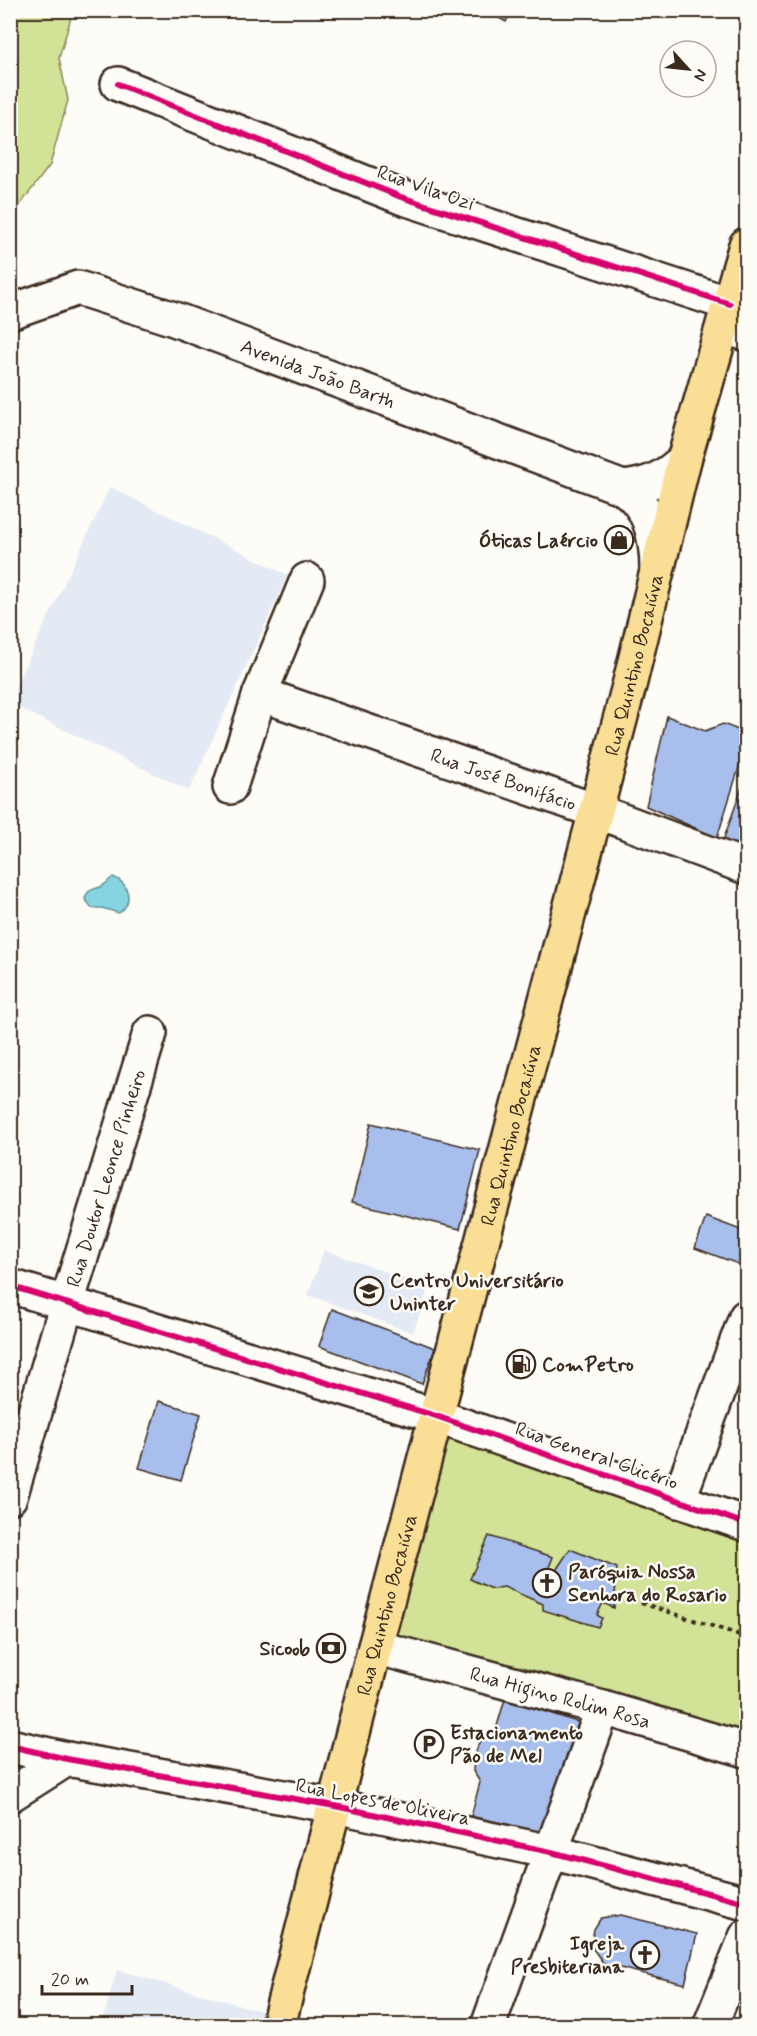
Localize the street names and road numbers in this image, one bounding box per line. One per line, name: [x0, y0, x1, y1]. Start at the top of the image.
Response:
street label: Rua Vila Ozi: [373, 159, 478, 218]
street label: Avenida João Barth: [237, 333, 399, 416]
street label: Rua Quintino Bocaiúva: [599, 571, 671, 759]
street label: Rua José Bonifácio: [427, 742, 580, 818]
street label: Rua Quintino Bocaiúva: [475, 1041, 549, 1229]
street label: Rua Doutor Leonce Pinheiro: [61, 1066, 153, 1291]
street label: Rua General Glicério: [511, 1416, 682, 1497]
street label: Rua Quintino Bocaiúva: [351, 1511, 425, 1699]
street label: Rua Higino Rolim Rosa: [467, 1661, 653, 1736]
street label: Rua Lopes de Oliveira: [293, 1772, 472, 1833]

